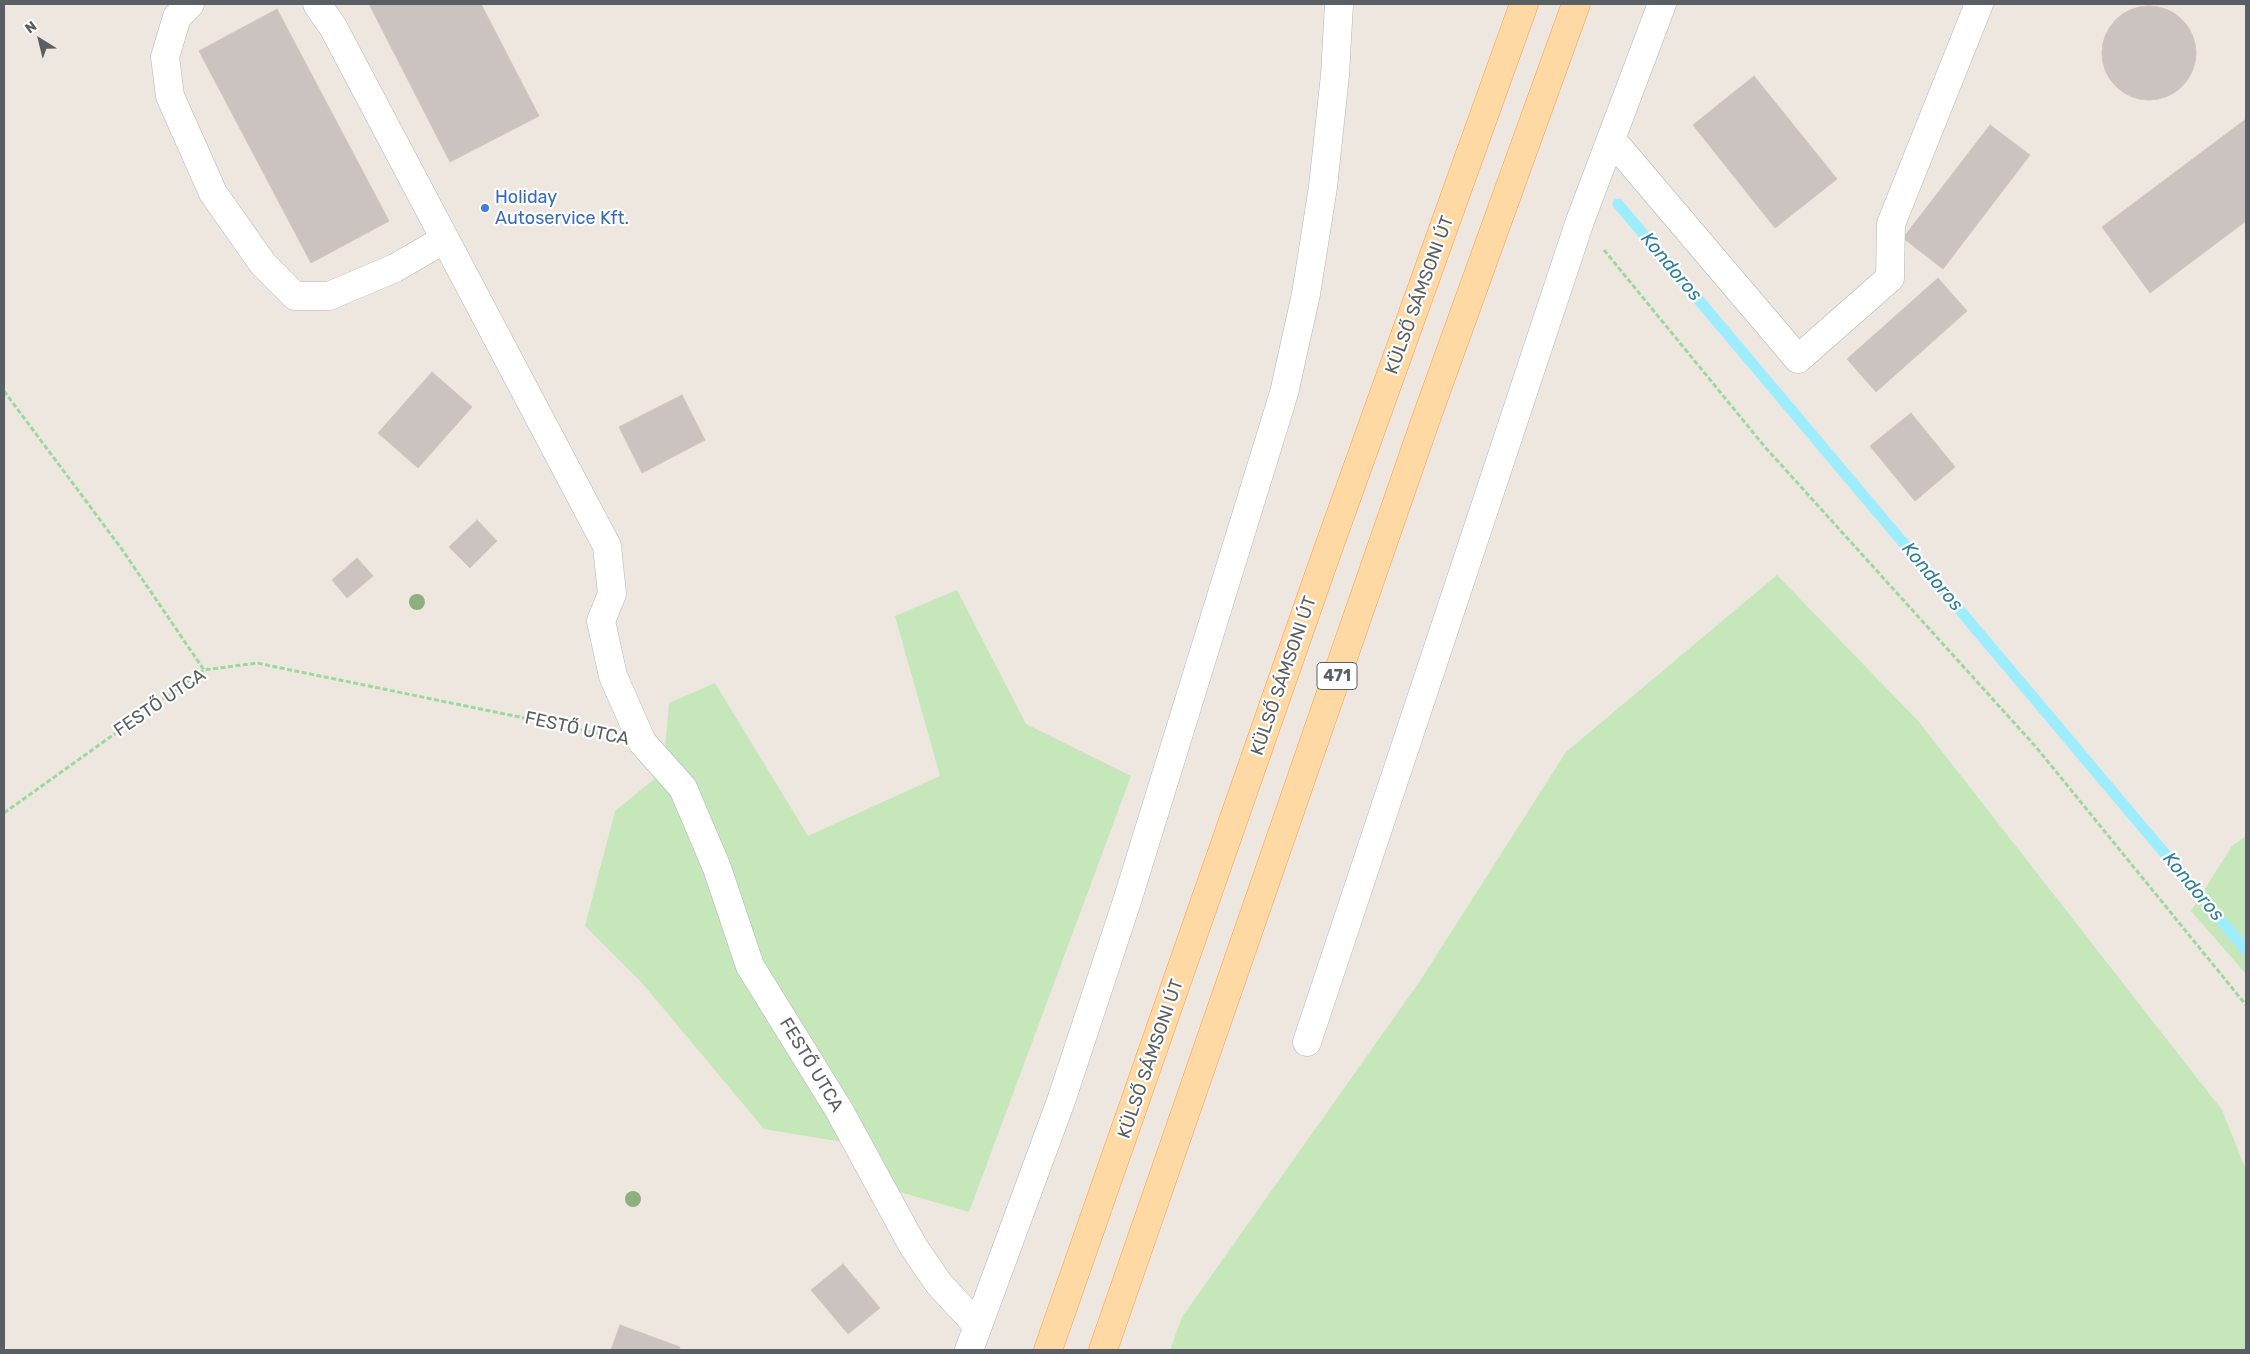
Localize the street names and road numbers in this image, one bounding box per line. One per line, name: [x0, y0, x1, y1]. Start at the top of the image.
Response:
street label: KÜLSŐ SÁMSONI ÚT: [1381, 213, 1459, 377]
street label: KÜLSŐ SÁMSONI ÚT: [1247, 594, 1321, 758]
road number: 471: [1317, 662, 1357, 689]
street label: FESTŐ UTCA: [110, 664, 210, 742]
street label: FESTŐ UTCA: [523, 707, 631, 751]
street label: KÜLSŐ SÁMSONI ÚT: [1114, 977, 1188, 1141]
street label: FESTŐ UTCA: [774, 1014, 848, 1116]

